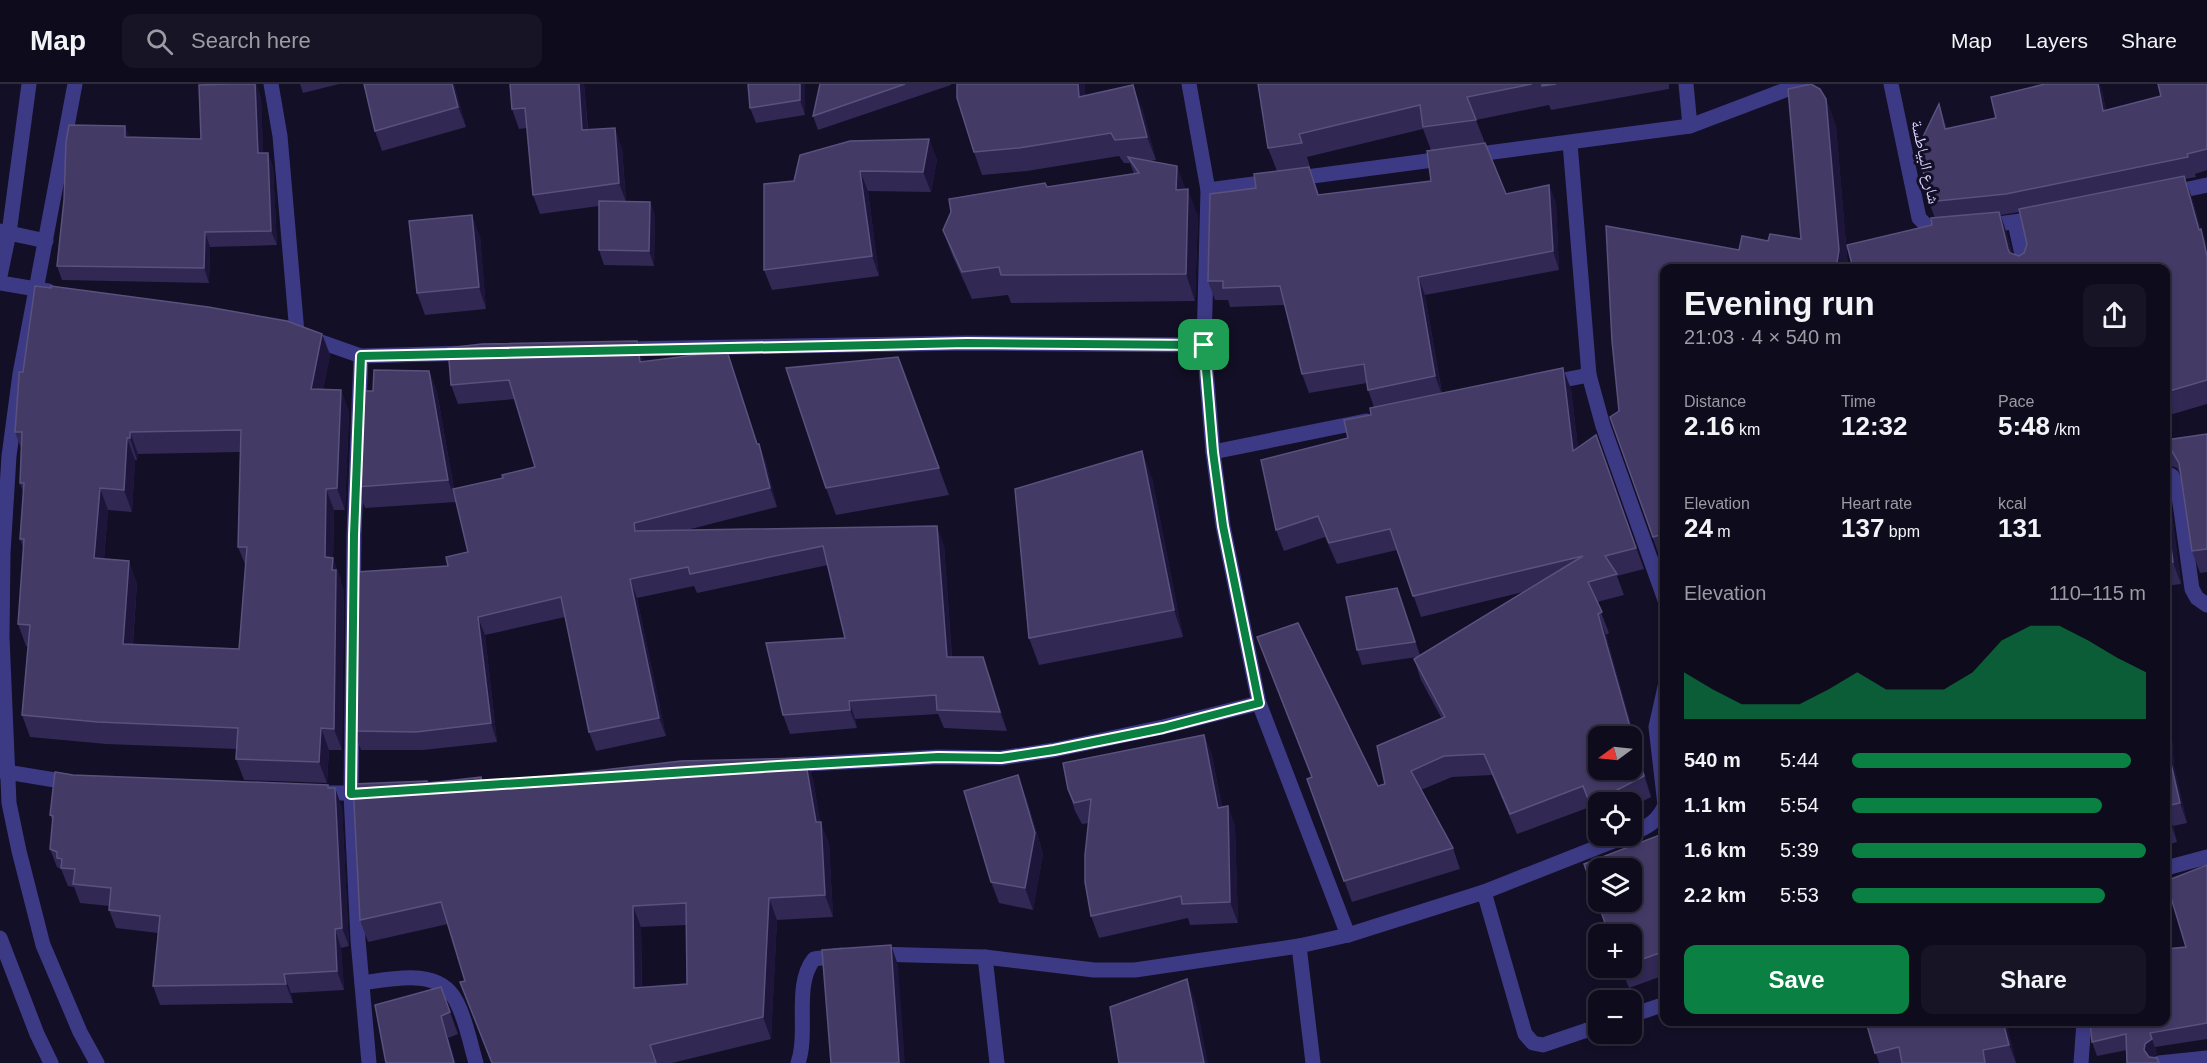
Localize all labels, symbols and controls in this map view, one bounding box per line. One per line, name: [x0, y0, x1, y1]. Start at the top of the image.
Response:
search box: [122, 14, 542, 68]
text: Map: [30, 25, 86, 56]
icon: search: [143, 25, 176, 58]
text: Search here: [191, 28, 311, 53]
text: Map: [1951, 29, 1992, 52]
text: Layers: [2025, 29, 2088, 52]
text: Share: [2121, 29, 2177, 52]
street label: شارع البياطسة: [1906, 119, 1943, 206]
button: share: [2083, 284, 2146, 347]
text: Evening run: [1684, 285, 1875, 322]
pin: [1178, 319, 1229, 370]
text: 21:03 · 4 × 540 m: [1684, 326, 1841, 348]
icon: arrive: [1187, 328, 1220, 361]
text: Distance: [1684, 393, 1746, 410]
text: Time: [1841, 393, 1876, 410]
text: Pace: [1998, 393, 2034, 410]
text: 2.16: [1684, 411, 1735, 441]
text: 12:32: [1841, 411, 1908, 441]
text: 5:48: [1998, 411, 2050, 441]
text: km: [1735, 421, 1760, 438]
text: /km: [2050, 421, 2080, 438]
text: Elevation: [1684, 495, 1750, 512]
text: Heart rate: [1841, 495, 1912, 512]
text: kcal: [1998, 495, 2026, 512]
text: 24: [1684, 513, 1713, 543]
text: 137: [1841, 513, 1884, 543]
text: 131: [1998, 513, 2041, 543]
text: m: [1713, 523, 1731, 540]
text: bpm: [1884, 523, 1920, 540]
text: Elevation: [1684, 582, 1766, 604]
text: 110–115 m: [2049, 582, 2146, 604]
north arrow: [1588, 726, 1642, 780]
map controls: [1588, 726, 1642, 1044]
text: 540 m: [1684, 749, 1741, 771]
text: 5:44: [1780, 749, 1819, 771]
button: locate: [1588, 792, 1642, 846]
text: 1.1 km: [1684, 794, 1746, 816]
text: 5:54: [1780, 794, 1819, 816]
text: 1.6 km: [1684, 839, 1746, 861]
text: 5:39: [1780, 839, 1819, 861]
button: layers: [1588, 858, 1642, 912]
text: 2.2 km: [1684, 884, 1746, 906]
text: 5:53: [1780, 884, 1819, 906]
button: +: [1588, 924, 1642, 978]
button: Save: [1684, 945, 1909, 1014]
button: Share: [1921, 945, 2146, 1014]
button: −: [1588, 990, 1642, 1044]

